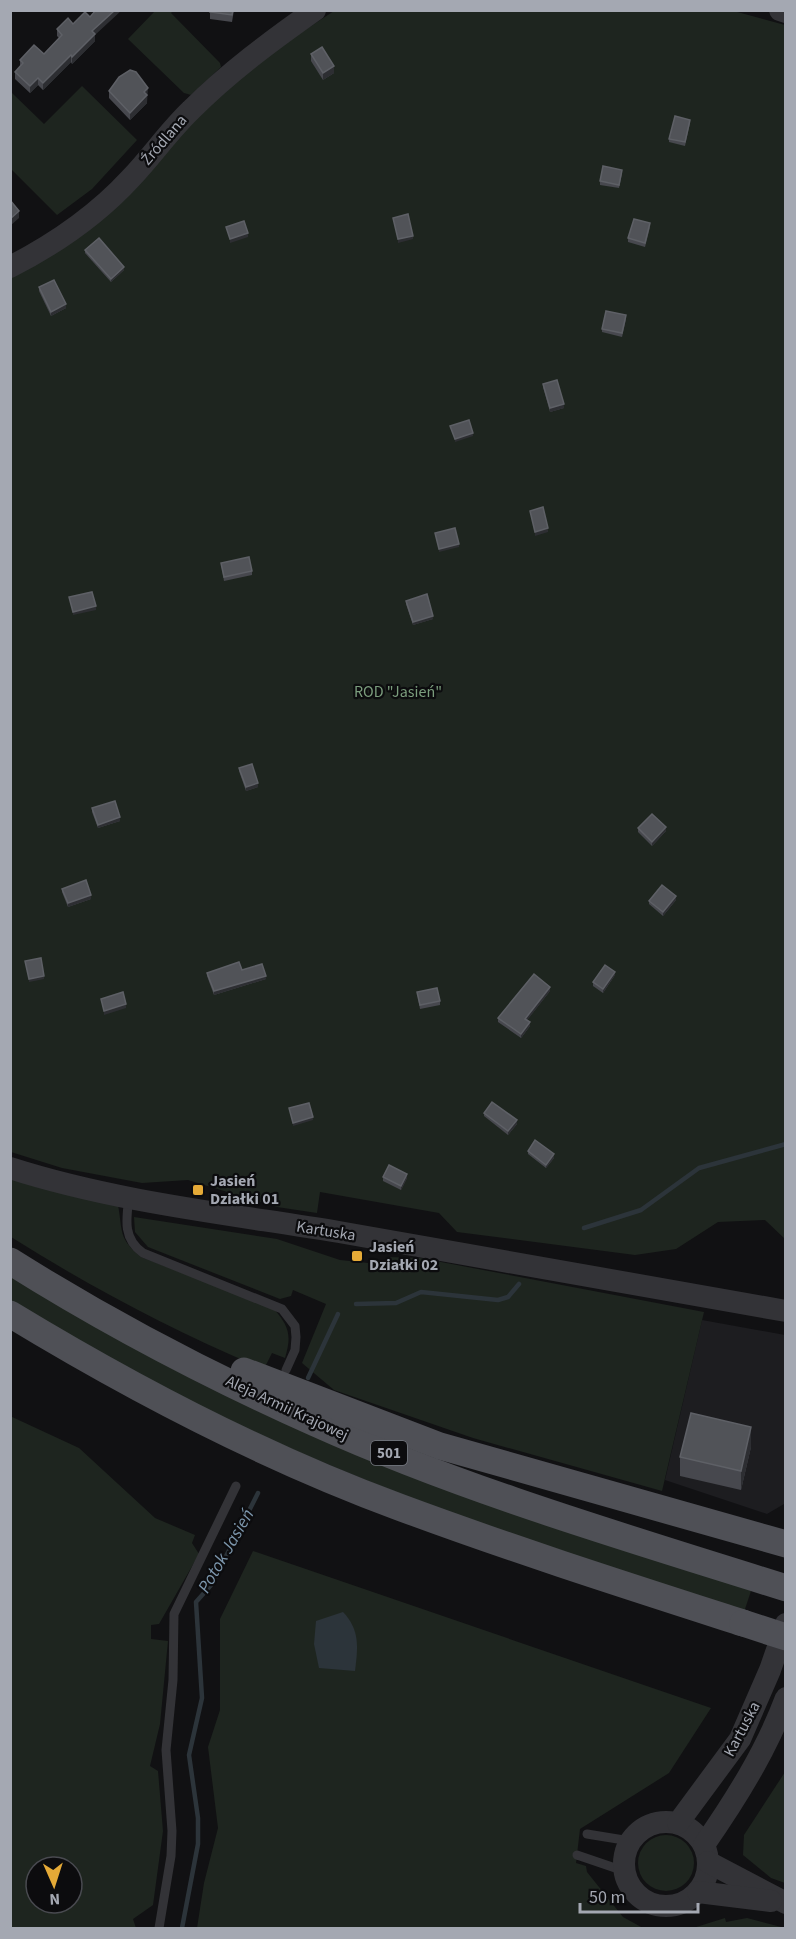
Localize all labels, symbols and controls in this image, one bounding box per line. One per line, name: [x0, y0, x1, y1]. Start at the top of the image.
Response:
street label: Źródlana: [136, 110, 192, 170]
park label: ROD "Jasień": [354, 681, 442, 703]
place label: Jasień Działki 01: [210, 1170, 279, 1210]
marker: Jasień Działki 01: [191, 1183, 205, 1197]
street label: Kartuska: [295, 1215, 357, 1247]
place label: Jasień Działki 02: [369, 1236, 438, 1276]
marker: Jasień Działki 02: [350, 1249, 364, 1263]
street label: Aleja Armii Krajowej: [222, 1370, 352, 1446]
road number: 501: [371, 1441, 407, 1465]
water label: Potok Jasień: [192, 1504, 260, 1598]
street label: Kartuska: [718, 1698, 766, 1760]
north arrow: [24, 1855, 84, 1915]
scale bar: [580, 1876, 698, 1914]
text: 50 m: [589, 1885, 625, 1910]
text: N: [49, 1888, 61, 1910]

